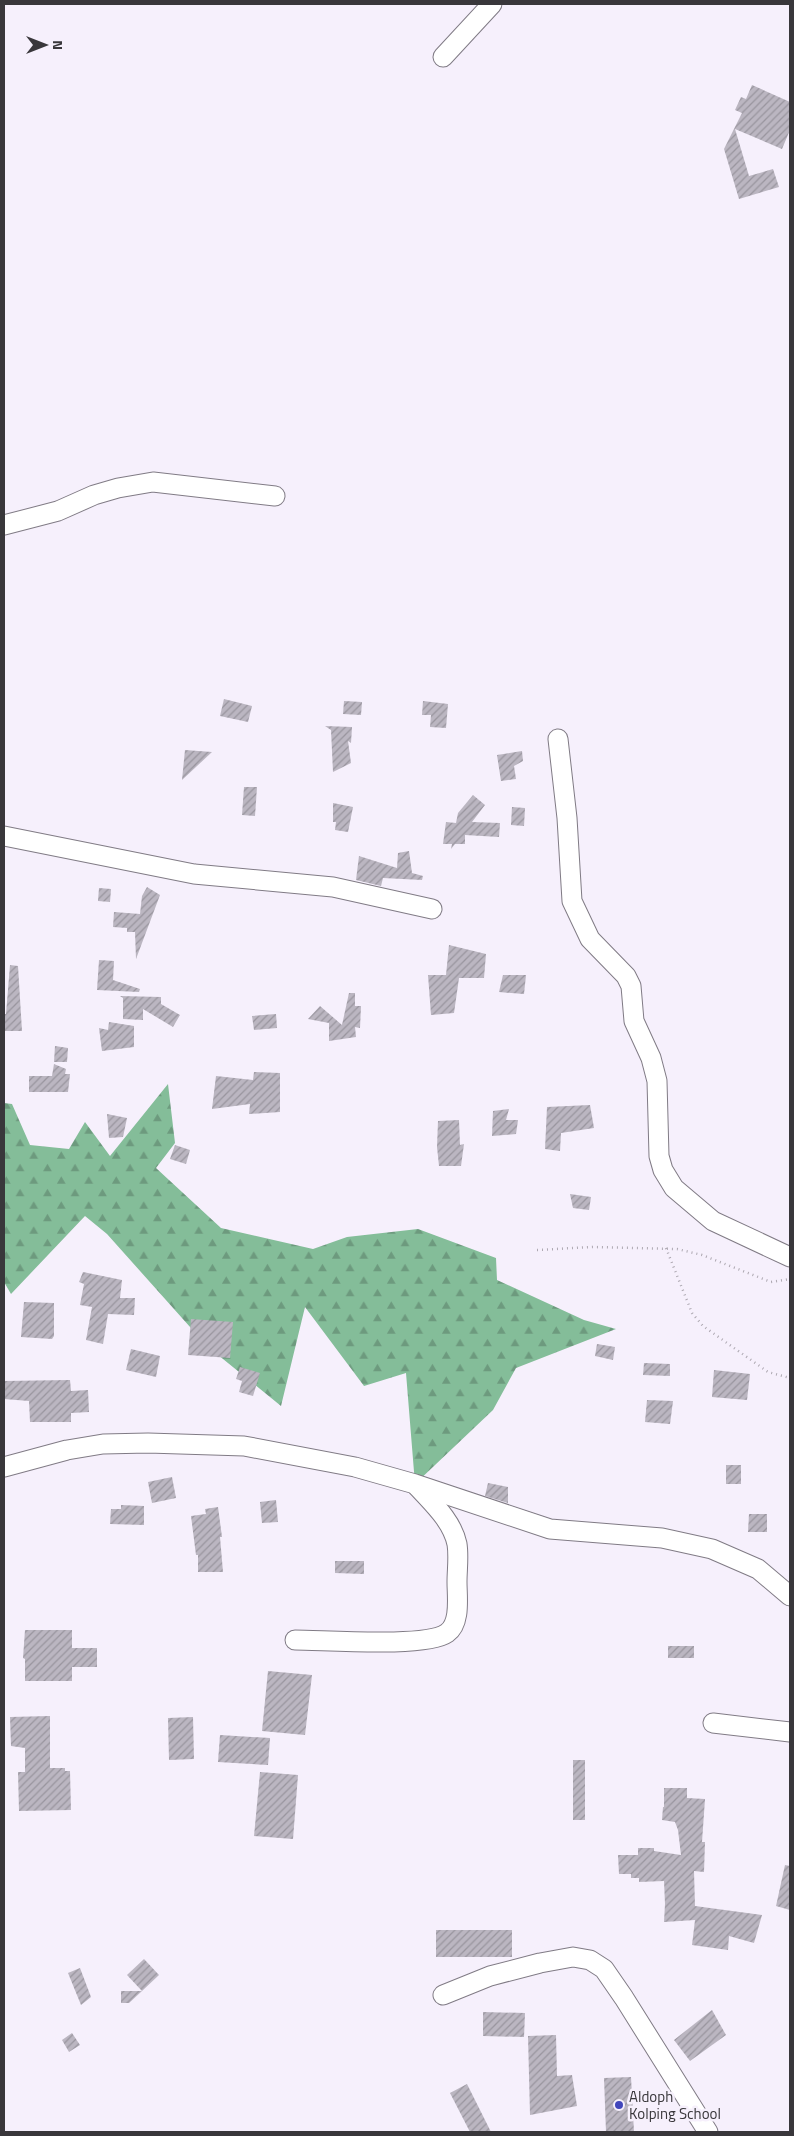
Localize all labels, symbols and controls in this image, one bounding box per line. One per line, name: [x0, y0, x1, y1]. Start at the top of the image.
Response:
north arrow: [20, 20, 70, 70]
text: N: [48, 40, 69, 50]
place label: Aldoph Kolping School: [629, 2085, 721, 2125]
marker: Aldoph Kolping School: [613, 2099, 625, 2111]

